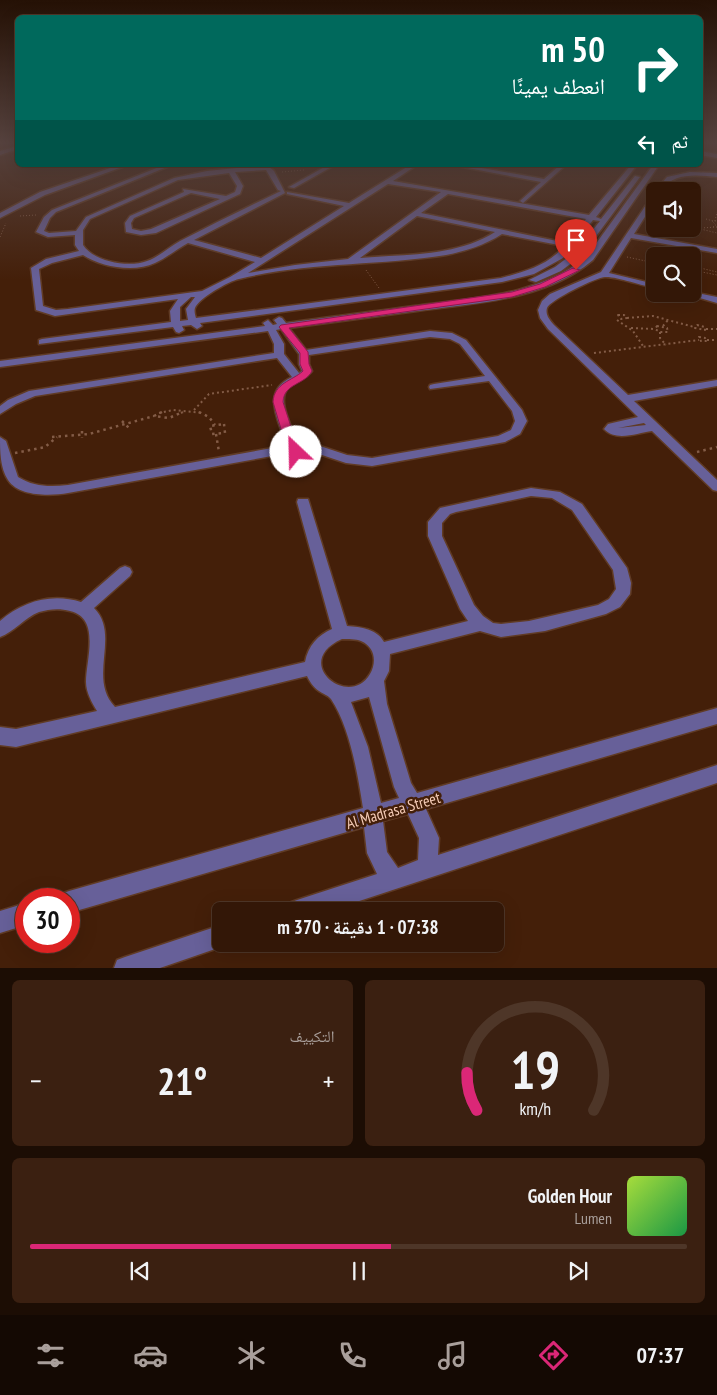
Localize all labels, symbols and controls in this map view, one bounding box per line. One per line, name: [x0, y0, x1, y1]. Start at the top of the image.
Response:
text: 50 m: [541, 26, 605, 72]
icon: right: [623, 35, 688, 100]
text: انعطف يمينًا: [512, 72, 605, 100]
text: ثم: [671, 129, 688, 153]
icon: left: [633, 130, 661, 158]
map controls: [646, 182, 701, 302]
button: sound: [646, 182, 701, 237]
pin: [555, 219, 597, 270]
icon: arrive: [562, 226, 590, 254]
button: search: [646, 247, 701, 302]
position arrow: [269, 425, 321, 477]
street label: Al Madrasa Street: [343, 787, 443, 833]
speed limit sign: 30: [15, 888, 80, 953]
text: 07:38 · 1 دقيقة · 370 m: [277, 915, 439, 939]
text: التكييف: [290, 1026, 335, 1046]
text: 19: [510, 1036, 560, 1103]
text: 21°: [157, 1056, 207, 1105]
text: −: [30, 1062, 42, 1099]
text: +: [323, 1062, 334, 1099]
text: km/h: [519, 1097, 551, 1120]
text: Golden Hour: [528, 1184, 612, 1208]
text: Lumen: [575, 1208, 612, 1228]
icon: previous: [126, 1257, 154, 1285]
icon: pause: [345, 1257, 373, 1285]
icon: next: [564, 1257, 592, 1285]
icon: filters: [33, 1338, 68, 1373]
icon: car: [133, 1338, 168, 1373]
icon: climate: [234, 1338, 269, 1373]
icon: phone: [335, 1338, 370, 1373]
icon: music: [435, 1338, 470, 1373]
icon: directions: [536, 1338, 571, 1373]
text: 07:37: [637, 1341, 684, 1369]

